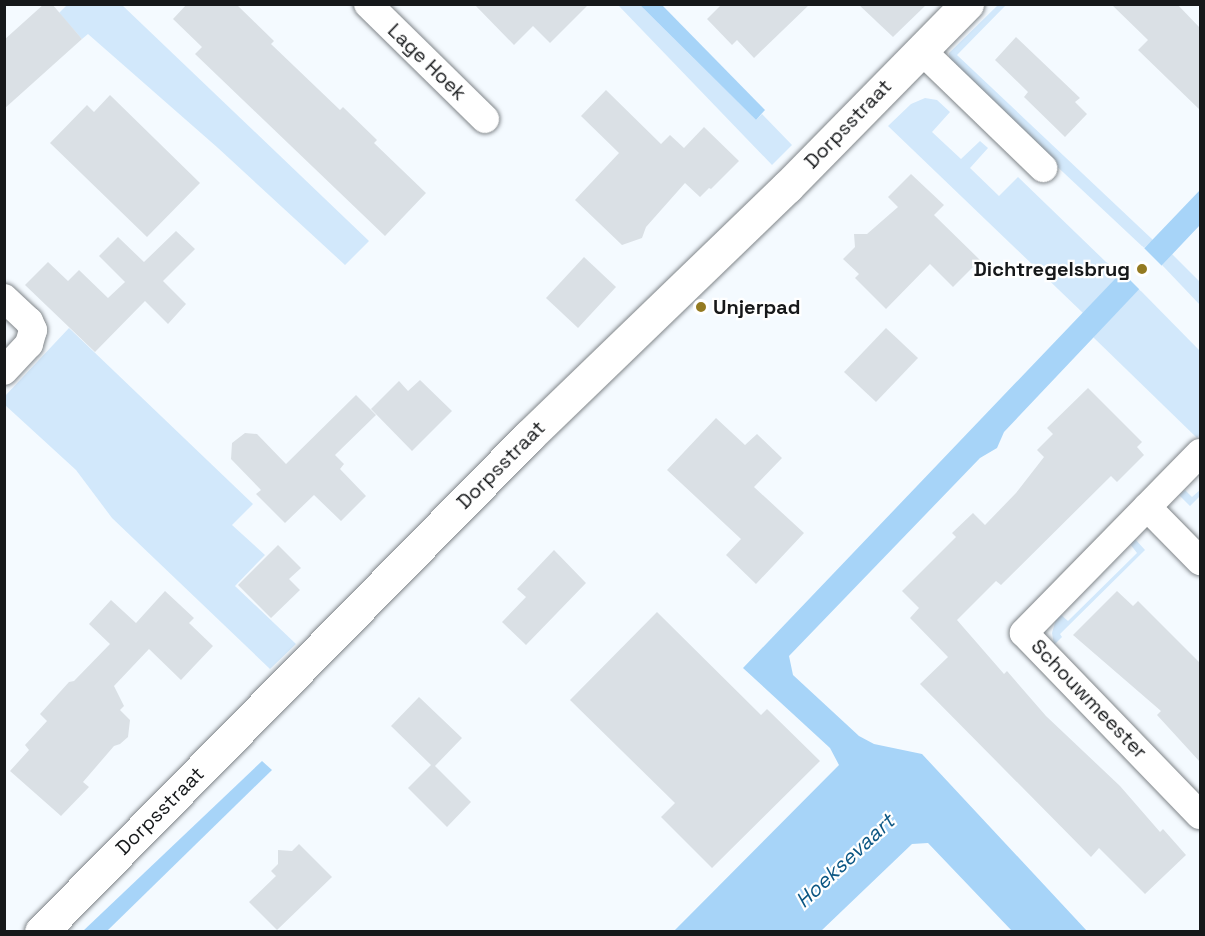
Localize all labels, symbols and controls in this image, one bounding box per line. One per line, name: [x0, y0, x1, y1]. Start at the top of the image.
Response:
street label: Lage Hoek: [383, 19, 471, 105]
street label: Dorpsstraat: [799, 74, 897, 174]
place label: Dichtregelsbrug: [974, 257, 1130, 281]
marker: Dichtregelsbrug: [1135, 262, 1149, 276]
place label: Unjerpad: [713, 295, 800, 319]
marker: Unjerpad: [694, 300, 708, 314]
street label: Dorpsstraat: [452, 416, 550, 514]
street label: Schouwmeester: [1026, 634, 1152, 764]
street label: Dorpsstraat: [111, 762, 209, 860]
water label: Hoeksevaart: [790, 809, 900, 913]

